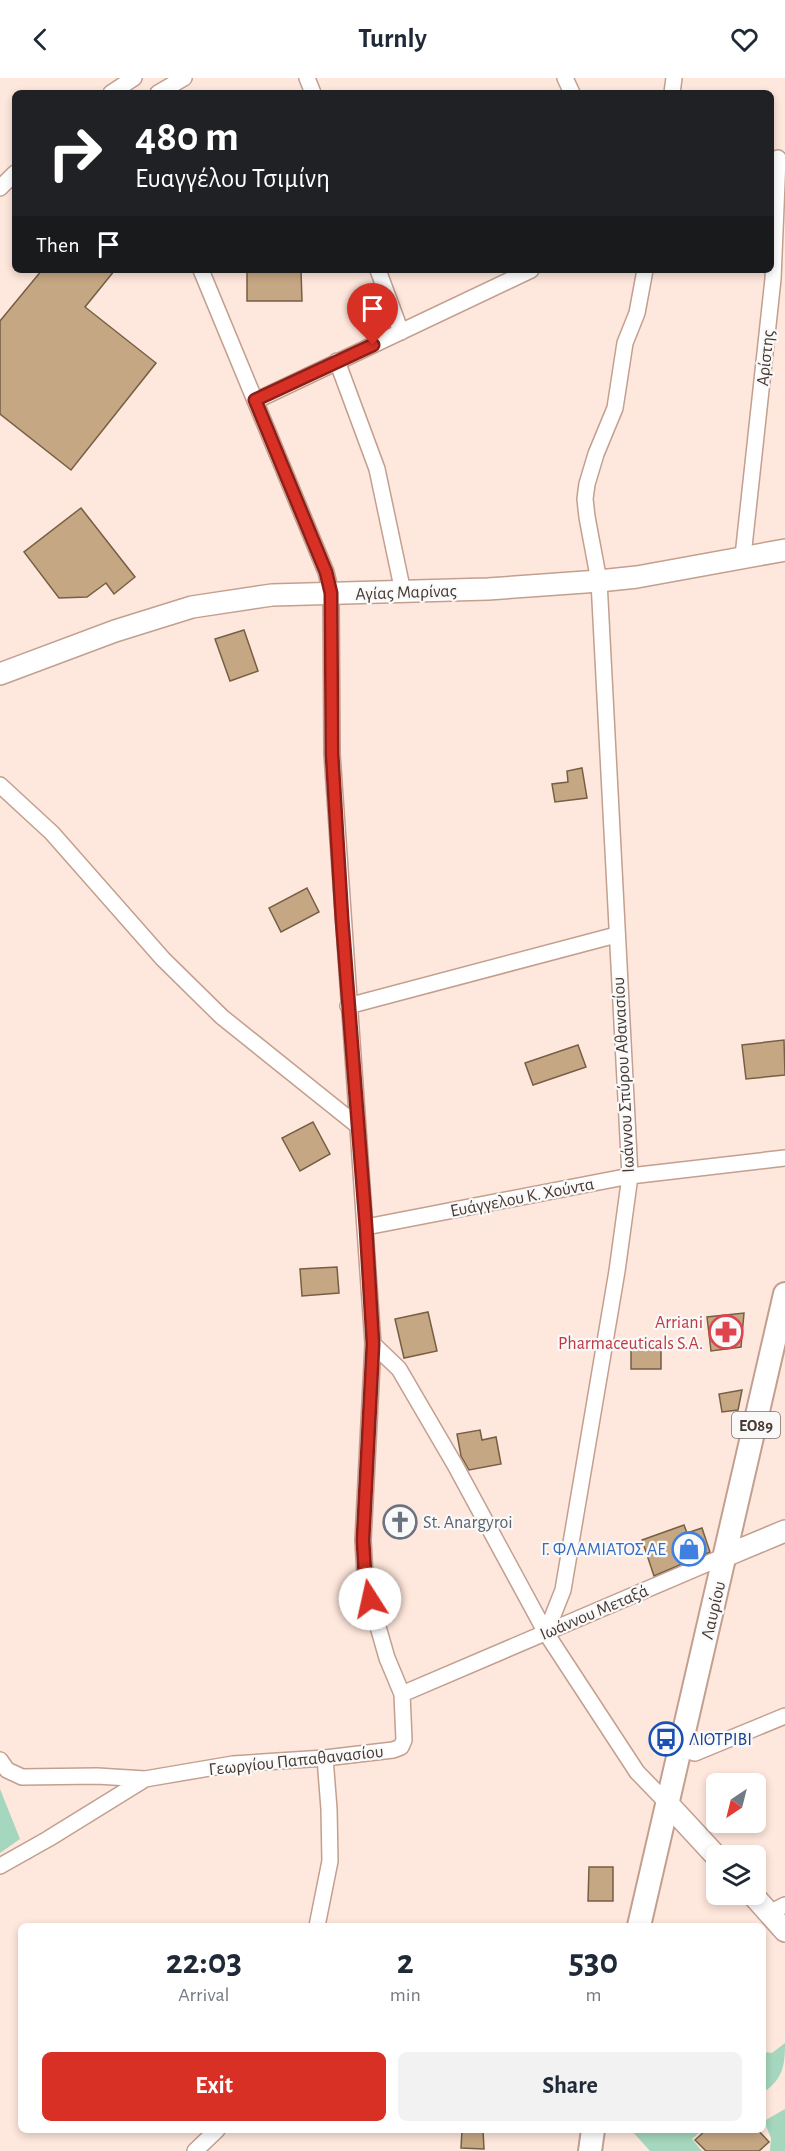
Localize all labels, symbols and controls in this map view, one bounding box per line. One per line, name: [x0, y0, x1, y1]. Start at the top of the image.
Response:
icon: back: [24, 23, 57, 56]
icon: heart: [728, 23, 761, 56]
text: Turnly: [358, 25, 427, 52]
icon: right: [36, 114, 114, 192]
text: 480 m: [135, 116, 239, 158]
text: Ευαγγέλου Τσιμίνη: [135, 165, 330, 192]
icon: arrive: [92, 228, 125, 261]
text: Then: [36, 234, 80, 256]
pin: [347, 283, 398, 345]
icon: arrive: [356, 292, 389, 325]
street label: Αρίστης: [753, 329, 778, 387]
street label: Αγίας Μαρίνας: [355, 581, 457, 604]
street label: Ιωάννου Σπύρου Αθανασίου: [609, 977, 638, 1173]
street label: Ευάγγελου Κ. Χούντα: [449, 1175, 596, 1221]
place label: Arriani Pharmaceuticals S.A.: [558, 1314, 703, 1353]
pharmacy icon: Arriani Pharmaceuticals S.A.: [708, 1314, 744, 1350]
road number: ΕΟ89: [732, 1412, 780, 1438]
church icon: St. Anargyroi: [382, 1504, 418, 1540]
place label: St. Anargyroi: [423, 1514, 513, 1532]
shop icon: Γ. ΦΛΑΜΙΑΤΟΣ ΑΕ: [671, 1531, 707, 1567]
place label: Γ. ΦΛΑΜΙΑΤΟΣ ΑΕ: [541, 1541, 666, 1559]
position arrow: [338, 1567, 402, 1631]
street label: Λαυρίου: [698, 1579, 729, 1641]
street label: Ιωάννου Μεταξά: [538, 1582, 651, 1644]
bus stop icon: ΛΙΟΤΡΙΒΙ: [648, 1721, 684, 1757]
place label: ΛΙΟΤΡΙΒΙ: [689, 1731, 752, 1749]
street label: Γεωργίου Παπαθανασίου: [208, 1742, 384, 1779]
north arrow: [706, 1773, 766, 1833]
map controls: [706, 1773, 766, 1905]
button: layers: [706, 1845, 766, 1905]
text: 22:03: [166, 1944, 242, 1980]
text: 2: [397, 1944, 414, 1980]
text: 530: [569, 1944, 618, 1980]
text: Arrival: [178, 1985, 230, 2005]
text: min: [390, 1985, 421, 2005]
text: m: [585, 1985, 601, 2005]
button: Exit: [42, 2052, 386, 2121]
button: Share: [398, 2052, 742, 2121]

